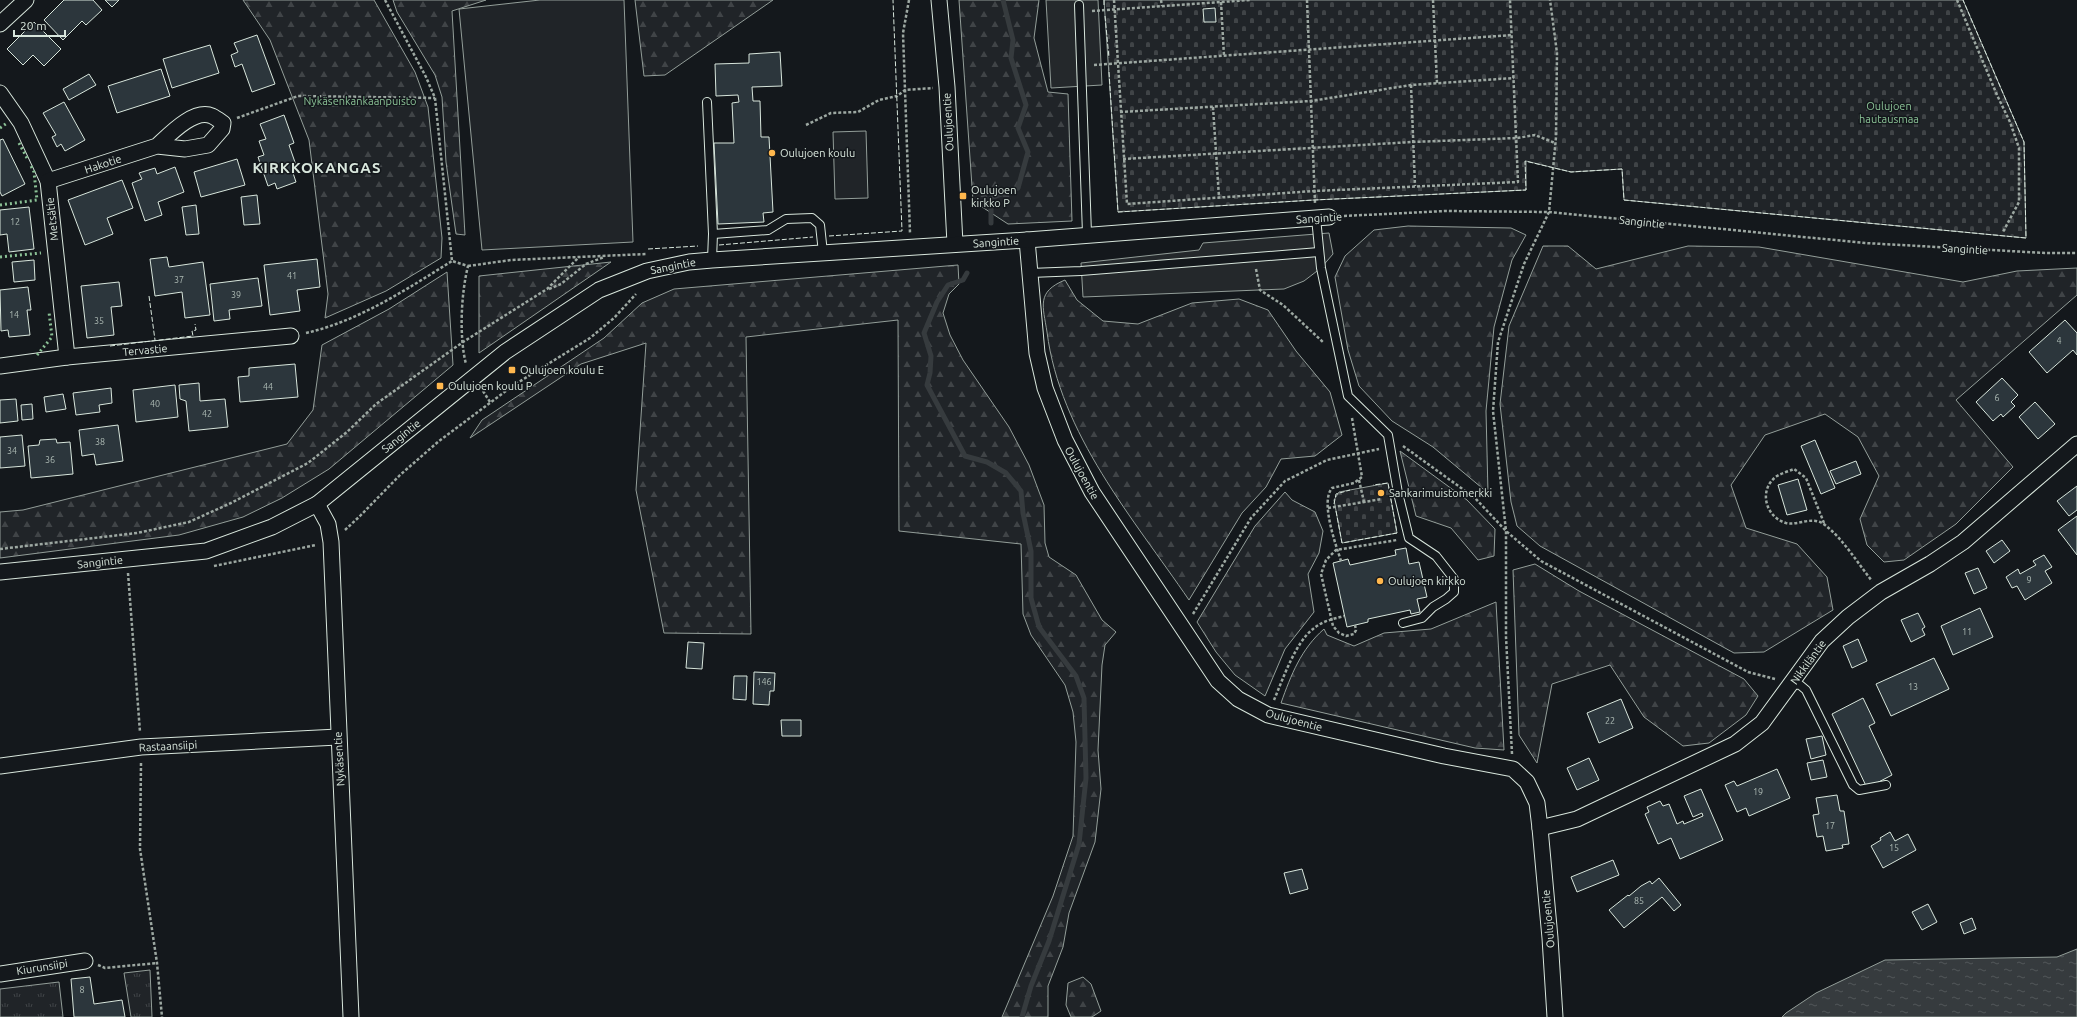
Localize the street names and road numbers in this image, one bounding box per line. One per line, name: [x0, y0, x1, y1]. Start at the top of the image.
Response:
street label: Oulujoentie: [940, 92, 956, 152]
street label: Hakotie: [83, 152, 123, 176]
street label: Metsätie: [44, 197, 60, 241]
street label: Sangintie: [1296, 210, 1342, 226]
street label: Sangintie: [1618, 214, 1666, 230]
street label: Sangintie: [973, 234, 1019, 250]
street label: Sangintie: [1942, 242, 1988, 256]
street label: Sangintie: [649, 256, 697, 276]
street label: Tervastie: [122, 342, 168, 358]
street label: Sangintie: [379, 417, 423, 455]
street label: Oulujoentie: [1063, 445, 1101, 501]
street label: Sangintie: [76, 554, 124, 570]
street label: Nikkiläntie: [1788, 637, 1828, 687]
street label: Oulujoentie: [1264, 707, 1324, 733]
street label: Nykäsentie: [332, 731, 346, 787]
street label: Rastaansiipi: [139, 738, 197, 754]
street label: Oulujoentie: [1539, 889, 1557, 949]
street label: Kiurunsiipi: [15, 957, 69, 977]

